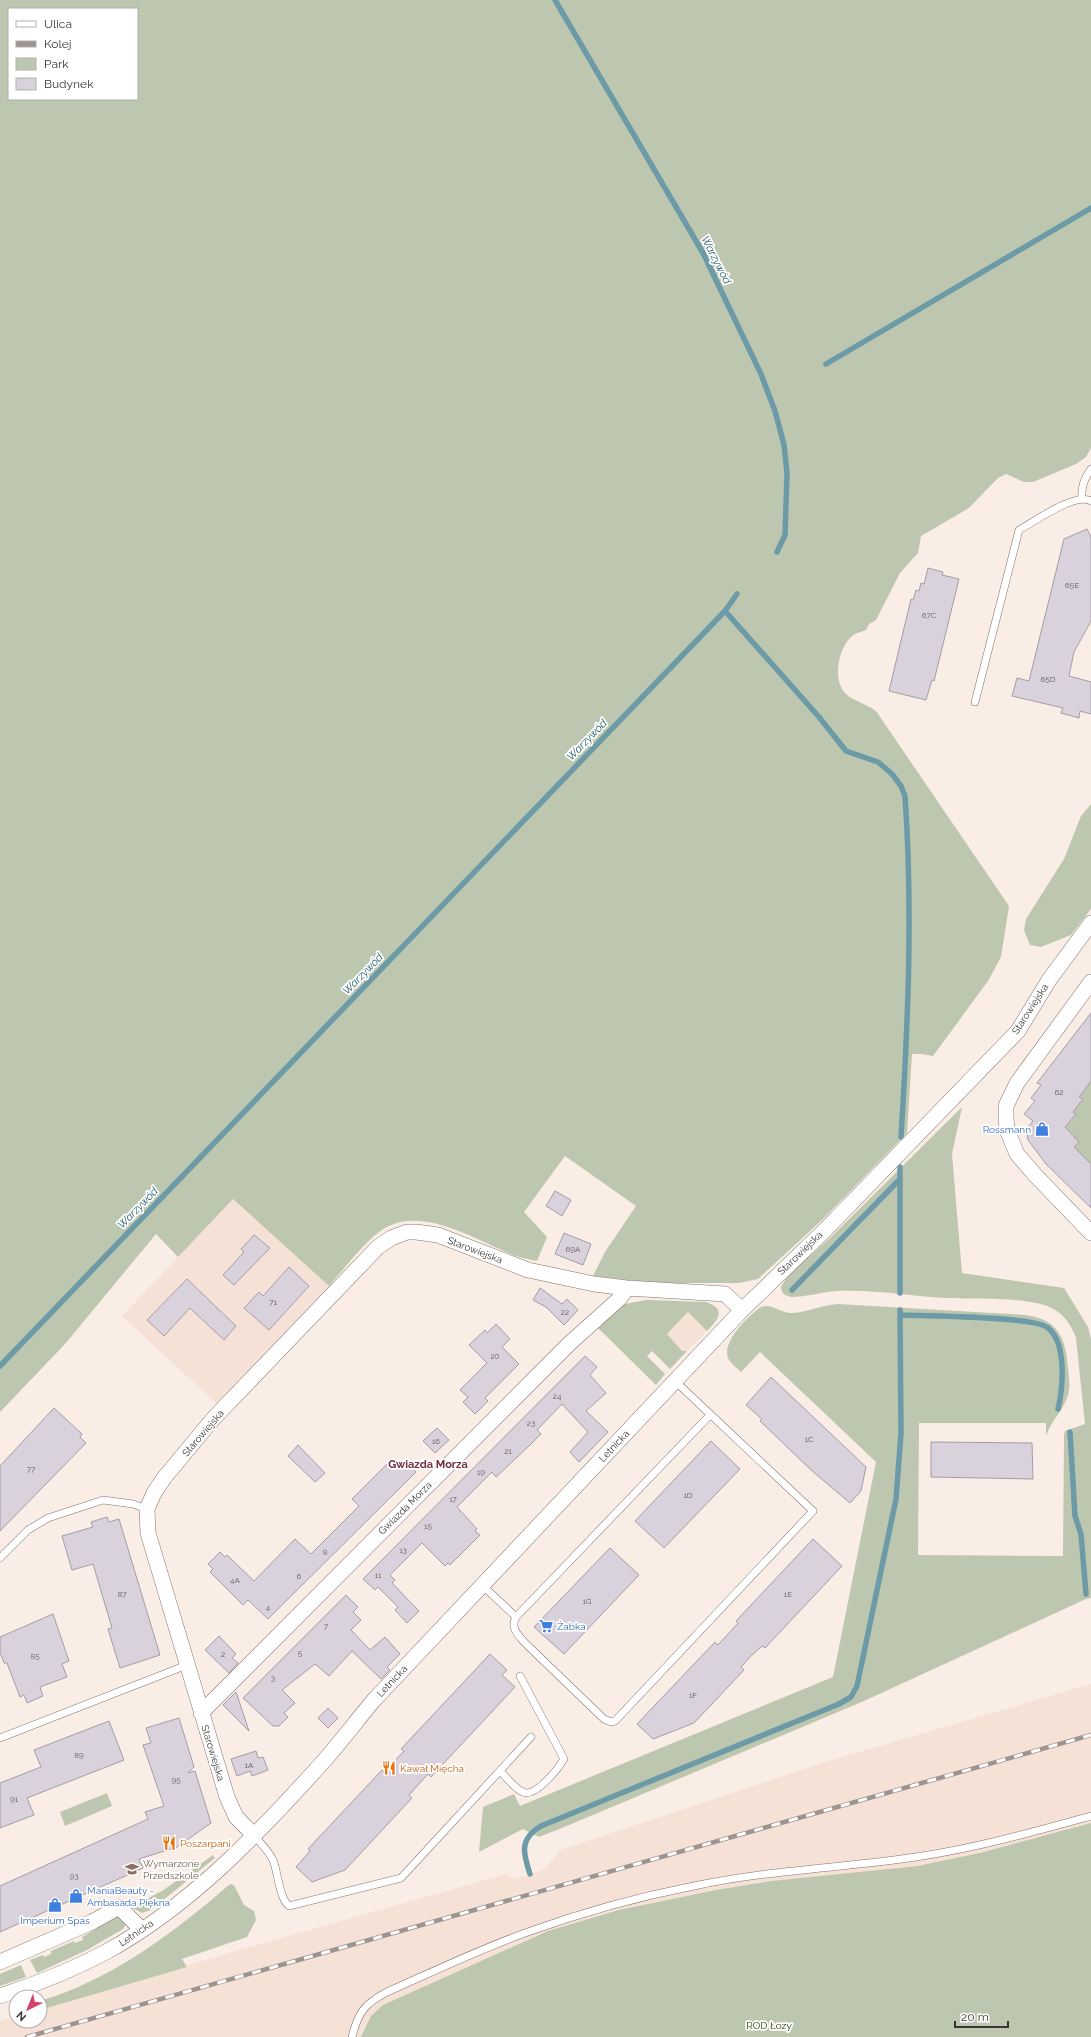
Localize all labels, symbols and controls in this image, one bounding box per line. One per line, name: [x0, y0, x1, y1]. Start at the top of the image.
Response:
legend: [8, 8, 138, 100]
text: Ulica: [44, 17, 72, 31]
text: Kolej: [44, 37, 72, 51]
text: Park: [44, 57, 69, 71]
text: Budynek: [44, 77, 94, 91]
water label: Warzywód: [698, 234, 734, 287]
house number: 65E: [1065, 580, 1079, 590]
house number: 67C: [922, 610, 937, 620]
house number: 65D: [1041, 674, 1056, 684]
water label: Warzywód: [564, 716, 610, 763]
water label: Warzywód: [340, 950, 386, 997]
street label: Starowiejska: [1010, 982, 1050, 1036]
house number: 62: [1055, 1087, 1064, 1097]
shop icon: Rossmann: [1034, 1121, 1050, 1137]
place label: Rossmann: [983, 1124, 1031, 1135]
water label: Warzywód: [115, 1184, 161, 1231]
street label: Starowiejska: [775, 1229, 825, 1277]
street label: Starowiejska: [446, 1234, 504, 1266]
house number: 69A: [566, 1244, 581, 1254]
house number: 71: [269, 1297, 277, 1307]
house number: 22: [561, 1307, 569, 1317]
house number: 20: [490, 1351, 500, 1361]
house number: 24: [553, 1391, 562, 1401]
street label: Starowiejska: [180, 1408, 226, 1458]
house number: 23: [527, 1418, 535, 1428]
street label: Letnicka: [597, 1428, 631, 1464]
house number: 1C: [805, 1434, 814, 1444]
house number: 16: [432, 1436, 440, 1446]
house number: 21: [504, 1446, 512, 1456]
district label: Gwiazda Morza: [388, 1458, 468, 1471]
house number: 77: [27, 1464, 36, 1474]
house number: 19: [477, 1467, 485, 1477]
street label: Gwiazda Morza: [376, 1479, 434, 1537]
house number: 1D: [683, 1490, 693, 1500]
house number: 17: [449, 1494, 458, 1504]
house number: 15: [424, 1521, 433, 1531]
house number: 13: [399, 1545, 407, 1555]
house number: 8: [323, 1547, 328, 1557]
house number: 11: [375, 1570, 382, 1580]
house number: 6: [297, 1571, 302, 1581]
house number: 4A: [230, 1575, 240, 1585]
house number: 87: [117, 1589, 127, 1599]
house number: 1E: [784, 1589, 792, 1599]
house number: 1G: [582, 1596, 592, 1606]
house number: 4: [266, 1602, 271, 1612]
supermarket icon: Żabka: [538, 1618, 554, 1634]
house number: 7: [324, 1621, 329, 1631]
place label: Żabka: [557, 1621, 586, 1632]
house number: 5: [298, 1648, 303, 1658]
house number: 2: [221, 1649, 225, 1659]
house number: 85: [30, 1651, 40, 1661]
street label: Letnicka: [375, 1663, 409, 1699]
house number: 3: [271, 1673, 275, 1683]
house number: 1F: [689, 1690, 697, 1700]
street label: Starowiejska: [199, 1724, 227, 1782]
house number: 89: [74, 1750, 84, 1760]
house number: 1A: [245, 1760, 254, 1770]
restaurant icon: Kawał Mięcha: [381, 1760, 397, 1776]
place label: Kawał Mięcha: [400, 1763, 464, 1774]
house number: 95: [171, 1775, 181, 1785]
house number: 91: [10, 1794, 19, 1804]
restaurant icon: Poszarpani: [161, 1835, 177, 1851]
place label: Poszarpani: [180, 1838, 230, 1849]
place label: Wymarzone Przedszkole: [143, 1858, 200, 1881]
school or university icon: Wymarzone Przedszkole: [124, 1861, 140, 1877]
house number: 93: [70, 1871, 78, 1881]
place label: ManiaBeauty - Ambasada Piękna: [87, 1885, 170, 1908]
shop icon: ManiaBeauty - Ambasada Piękna: [68, 1888, 84, 1904]
shop icon: Imperium Spas: [47, 1897, 63, 1913]
place label: Imperium Spas: [20, 1915, 90, 1926]
street label: Letnicka: [117, 1918, 155, 1948]
north arrow: [8, 1989, 48, 2029]
scale bar: [955, 2003, 1008, 2029]
text: N: [14, 2008, 29, 2024]
text: 20 m: [961, 2010, 989, 2024]
park label: ROD Łozy: [746, 2020, 792, 2031]

